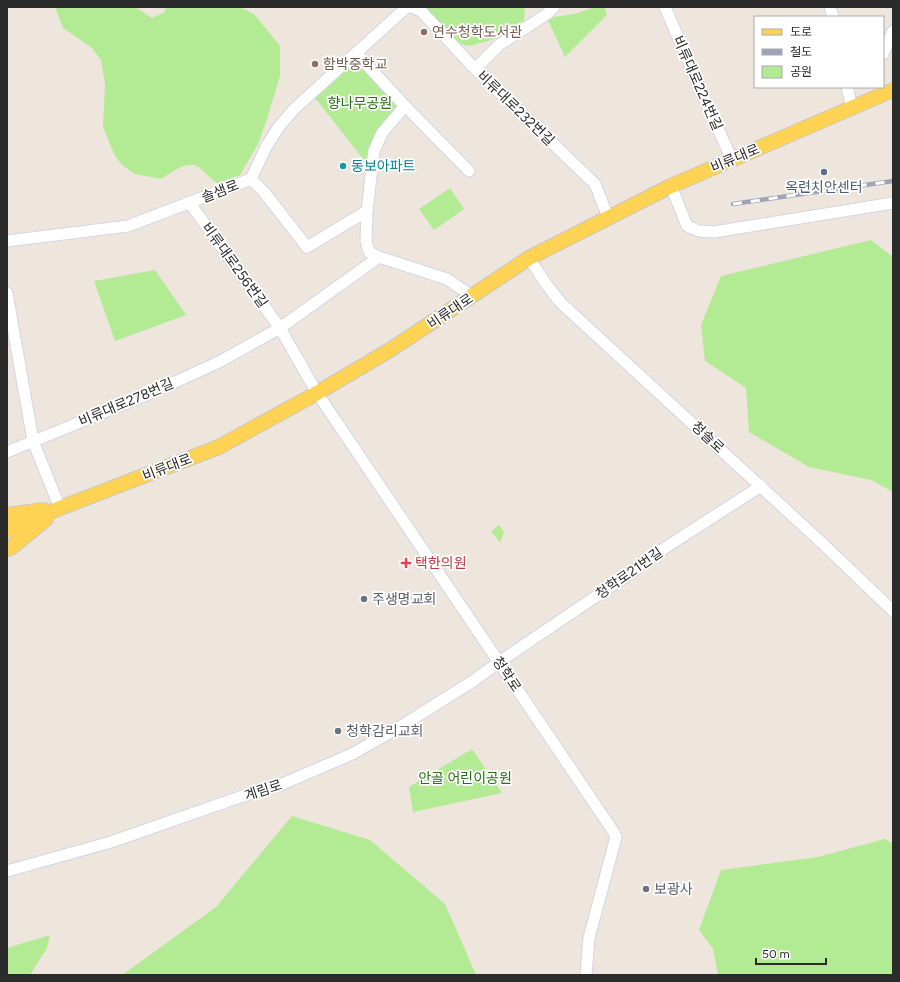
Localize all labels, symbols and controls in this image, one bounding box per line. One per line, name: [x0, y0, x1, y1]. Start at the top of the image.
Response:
legend: [754, 16, 884, 88]
place label: 연수청학도서관: [432, 24, 522, 41]
text: 도로: [790, 25, 812, 39]
marker: 연수청학도서관: [419, 27, 429, 37]
street label: 비류대로224번길: [669, 33, 726, 133]
text: 철도: [790, 45, 812, 59]
place label: 함박중학교: [323, 56, 388, 73]
marker: 함박중학교: [310, 59, 320, 69]
text: 공원: [790, 65, 812, 79]
street label: 비류대로232번길: [474, 67, 558, 149]
park label: 향나무공원: [328, 95, 392, 112]
street label: 비류대로: [708, 141, 762, 176]
place label: 동보아파트: [351, 158, 416, 175]
marker: 동보아파트: [338, 161, 348, 171]
marker: 옥련치안센터: [819, 167, 829, 177]
street label: 솔샘로: [199, 177, 241, 206]
place label: 옥련치안센터: [785, 179, 863, 196]
street label: 비류대로256번길: [198, 219, 271, 311]
street label: 비류대로: [424, 290, 476, 333]
street label: 비류대로278번길: [76, 375, 176, 430]
street label: 청솔로: [688, 418, 728, 457]
street label: 비류대로: [140, 450, 194, 485]
street label: 청학로21번길: [592, 544, 666, 603]
place label: 택한의원: [415, 555, 467, 572]
marker: 택한의원: [400, 557, 412, 569]
place label: 주생명교회: [372, 591, 436, 608]
marker: 주생명교회: [359, 594, 369, 604]
street label: 청학로: [489, 654, 525, 695]
place label: 청학감리교회: [346, 723, 423, 740]
marker: 청학감리교회: [333, 726, 343, 736]
park label: 안골 어린이공원: [418, 770, 512, 787]
street label: 계림로: [242, 776, 284, 805]
place label: 보광사: [654, 881, 693, 898]
marker: 보광사: [641, 884, 651, 894]
scale bar: [756, 940, 826, 966]
text: 50 m: [762, 947, 790, 961]

